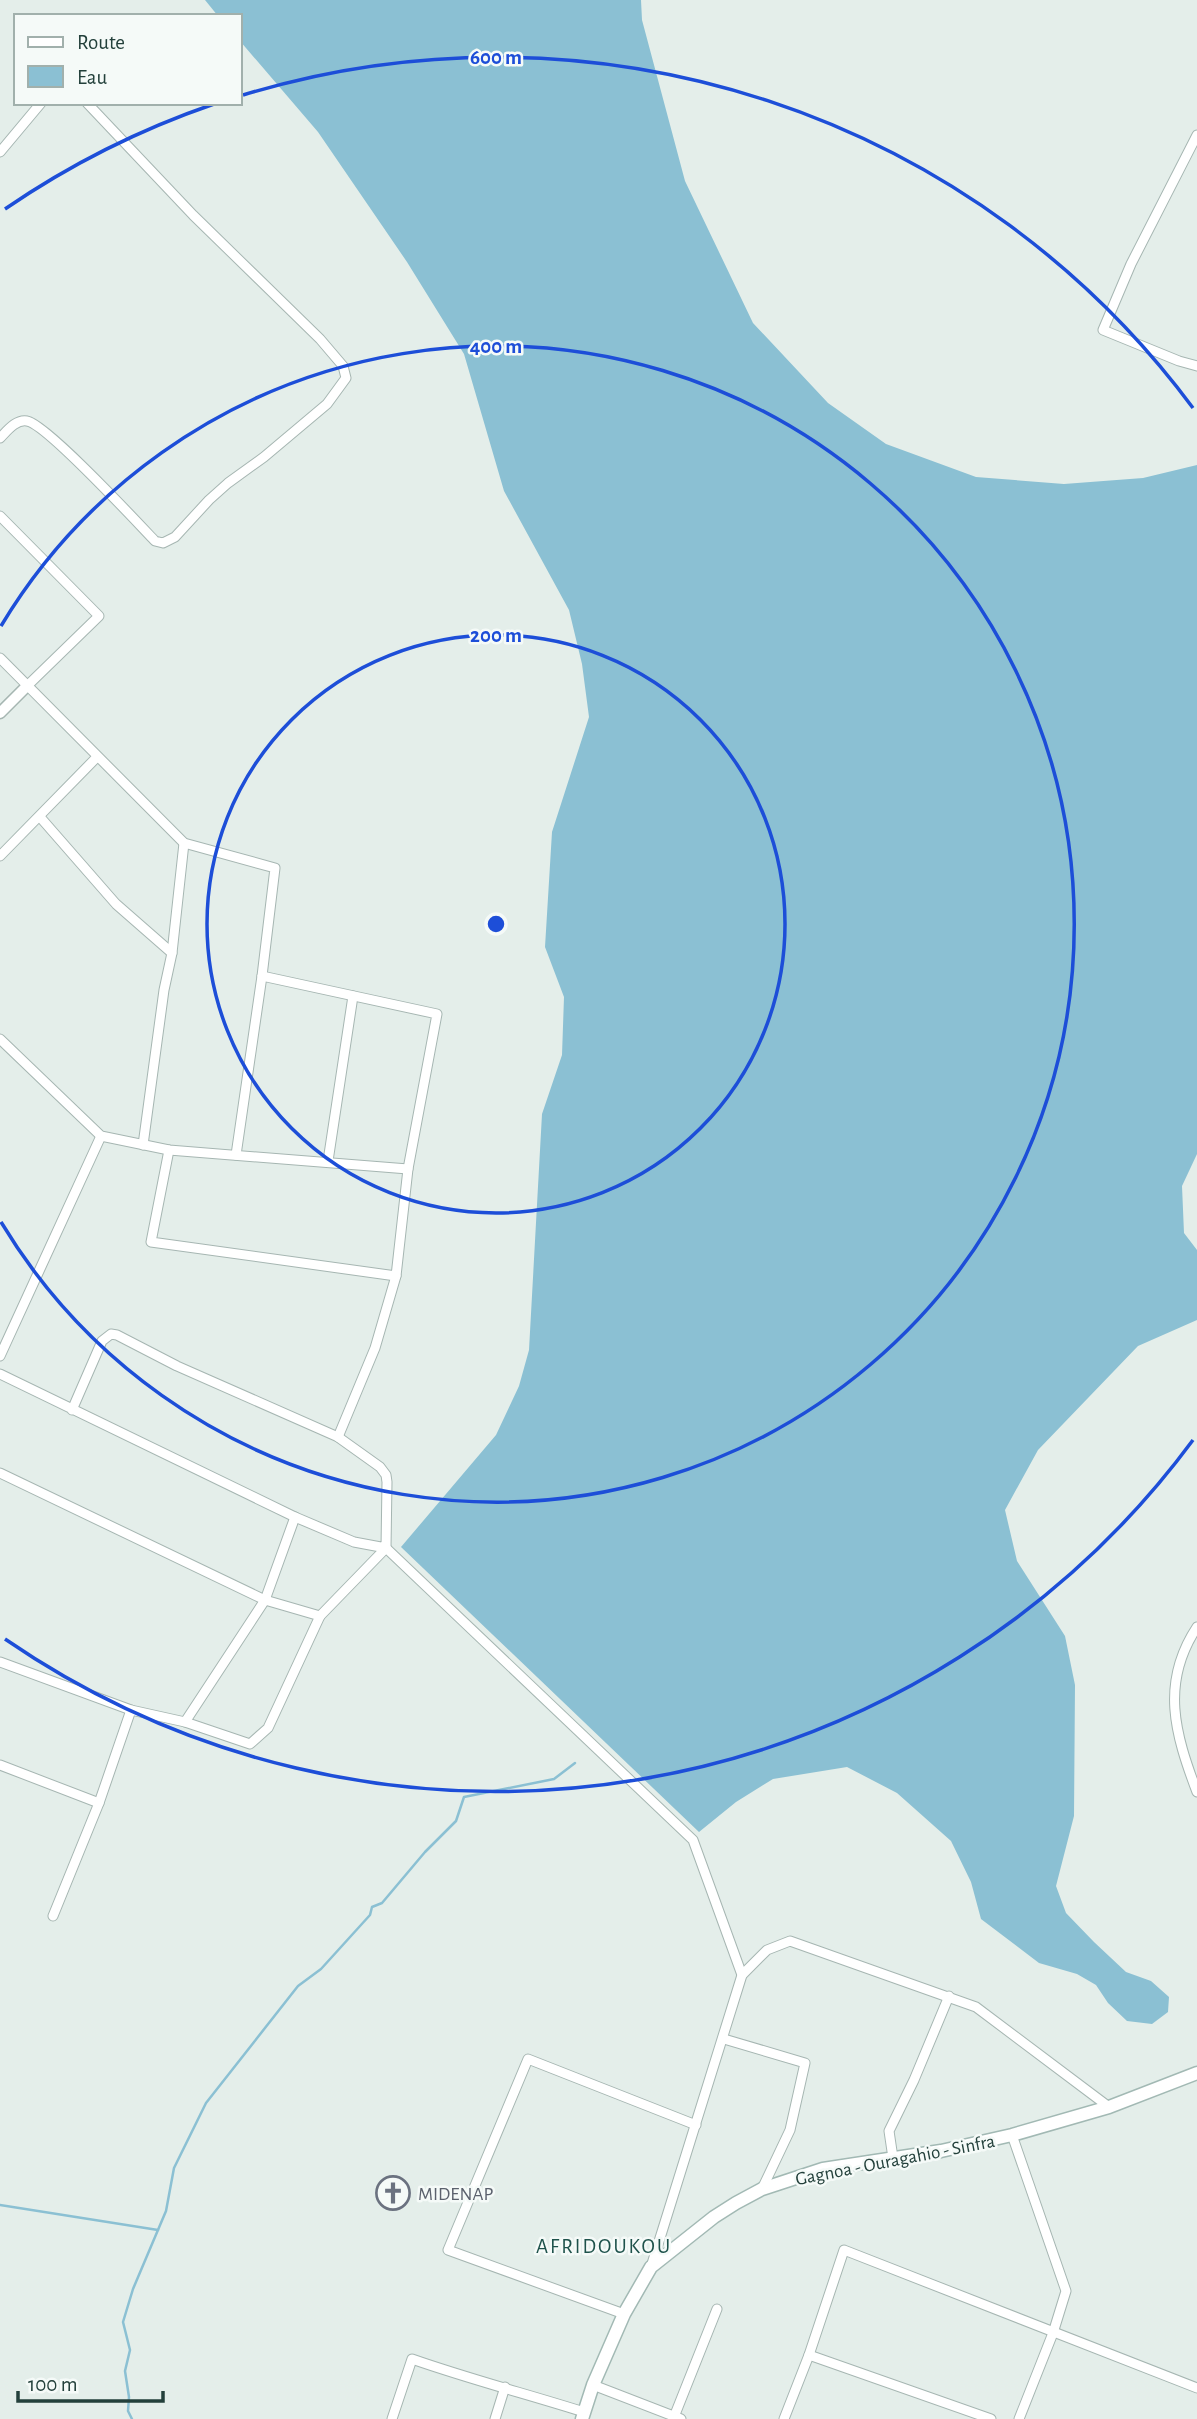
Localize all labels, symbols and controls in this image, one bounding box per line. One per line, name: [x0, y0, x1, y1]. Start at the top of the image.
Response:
legend: [14, 14, 242, 105]
text: Route: [77, 32, 125, 53]
text: 600 m: [470, 47, 522, 68]
text: Eau: [77, 67, 107, 88]
text: 400 m: [470, 336, 522, 357]
text: 200 m: [470, 625, 522, 646]
centre of rings: [484, 912, 508, 936]
street label: Gagnoa - Ouragahio - Sinfra: [794, 2132, 997, 2189]
church icon: MIDENAP: [374, 2174, 412, 2212]
place label: MIDENAP: [418, 2185, 493, 2204]
district label: AFRIDOUKOU: [536, 2236, 672, 2257]
scale bar: [18, 2360, 163, 2404]
text: 100 m: [28, 2374, 78, 2395]

